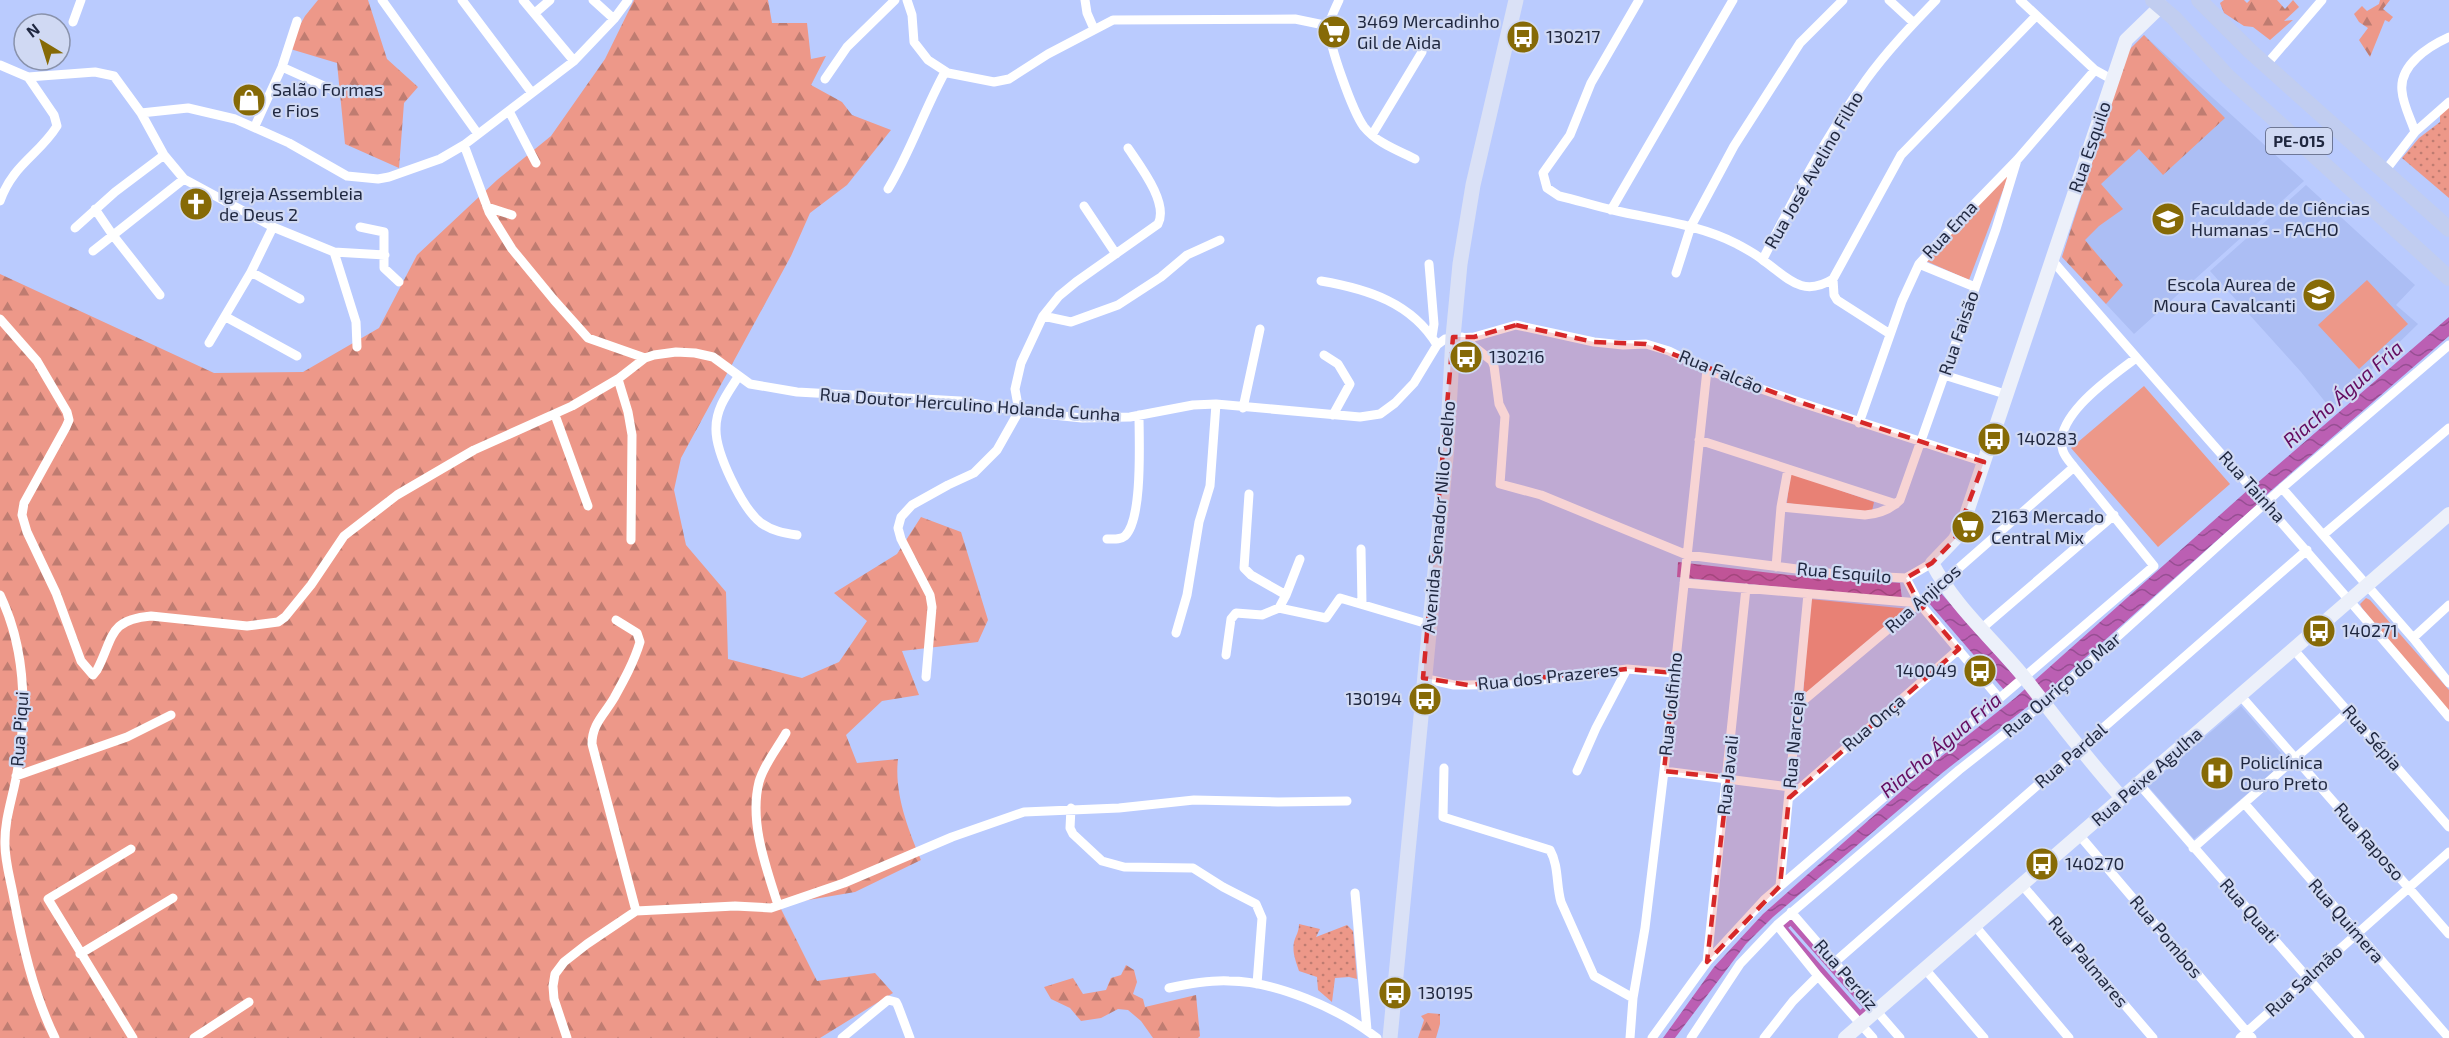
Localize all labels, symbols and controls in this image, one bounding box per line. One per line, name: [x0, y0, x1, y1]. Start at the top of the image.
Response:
place label: 3469 Mercadinho Gil de Aida: [1357, 10, 1500, 53]
north arrow: [12, 12, 72, 72]
supermarket icon: 3469 Mercadinho Gil de Aida: [1316, 14, 1352, 50]
text: N: [22, 19, 43, 41]
bus stop icon: 130217: [1505, 19, 1541, 55]
place label: 130217: [1546, 25, 1601, 47]
place label: Salão Formas e Fios: [272, 78, 383, 121]
shop icon: Salão Formas e Fios: [231, 82, 267, 118]
street label: Rua José Avelino Filho: [1759, 87, 1867, 252]
street label: Rua Esquilo: [2063, 98, 2115, 195]
road number: PE-015: [2266, 128, 2332, 154]
place label: Igreja Assembleia de Deus 2: [219, 182, 363, 225]
church icon: Igreja Assembleia de Deus 2: [178, 186, 214, 222]
street label: Rua Ema: [1917, 196, 1982, 263]
place label: Faculdade de Ciências Humanas - FACHO: [2191, 197, 2370, 240]
school or university icon: Faculdade de Ciências Humanas - FACHO: [2150, 201, 2186, 237]
place label: Escola Aurea de Moura Cavalcanti: [2153, 273, 2296, 316]
school or university icon: Escola Aurea de Moura Cavalcanti: [2301, 277, 2337, 313]
street label: Rua Faisão: [1933, 287, 1983, 378]
water label: Riacho Água Fria: [2277, 335, 2407, 452]
bus stop icon: 130216: [1448, 339, 1484, 375]
street label: Rua Falcão: [1676, 344, 1767, 398]
place label: 130216: [1489, 345, 1545, 367]
street label: Rua Doutor Herculino Holanda Cunha: [819, 383, 1121, 425]
street label: Avenida Senador Nilo Coelho: [1417, 400, 1459, 634]
bus stop icon: 140283: [1976, 421, 2012, 457]
place label: 140283: [2017, 427, 2077, 449]
street label: Rua Tainha: [2215, 446, 2291, 527]
place label: 2163 Mercado Central Mix: [1991, 505, 2104, 548]
supermarket icon: 2163 Mercado Central Mix: [1950, 509, 1986, 545]
street label: Rua Esquilo: [1796, 557, 1892, 587]
street label: Rua Anjicos: [1880, 559, 1965, 637]
bus stop icon: 140271: [2301, 613, 2337, 649]
place label: 140271: [2342, 619, 2398, 641]
street label: Rua Ouriço do Mar: [1998, 627, 2126, 742]
street label: Rua Golfinho: [1654, 651, 1686, 757]
bus stop icon: 140049: [1962, 653, 1998, 689]
street label: Rua dos Prazeres: [1476, 658, 1619, 694]
place label: 140049: [1896, 659, 1957, 681]
bus stop icon: 130194: [1407, 681, 1443, 717]
water label: Riacho Água Fria: [1875, 686, 2006, 802]
place label: 130194: [1345, 687, 1402, 709]
street label: Rua Onça: [1837, 689, 1910, 756]
street label: Rua Narceja: [1778, 690, 1808, 789]
street label: Rua Piqui: [5, 691, 33, 767]
street label: Rua Sépia: [2338, 700, 2407, 775]
street label: Rua Pardal: [2030, 718, 2111, 793]
street label: Rua Peixe Agulha: [2086, 722, 2206, 830]
street label: Rua Javali: [1712, 734, 1742, 816]
place label: Policlínica Ouro Preto: [2240, 751, 2328, 794]
hospital icon: Policlínica Ouro Preto: [2199, 755, 2235, 791]
street label: Rua Raposo: [2330, 798, 2410, 885]
bus stop icon: 140270: [2024, 846, 2060, 882]
place label: 140270: [2065, 852, 2124, 874]
street label: Rua Quati: [2216, 873, 2284, 947]
street label: Rua Quimera: [2304, 874, 2389, 967]
street label: Rua Pombos: [2126, 890, 2208, 982]
street label: Rua Palmares: [2044, 911, 2133, 1012]
street label: Rua Perdiz: [1810, 934, 1883, 1014]
street label: Rua Salmão: [2260, 940, 2347, 1021]
bus stop icon: 130195: [1377, 975, 1413, 1011]
place label: 130195: [1418, 981, 1473, 1003]

